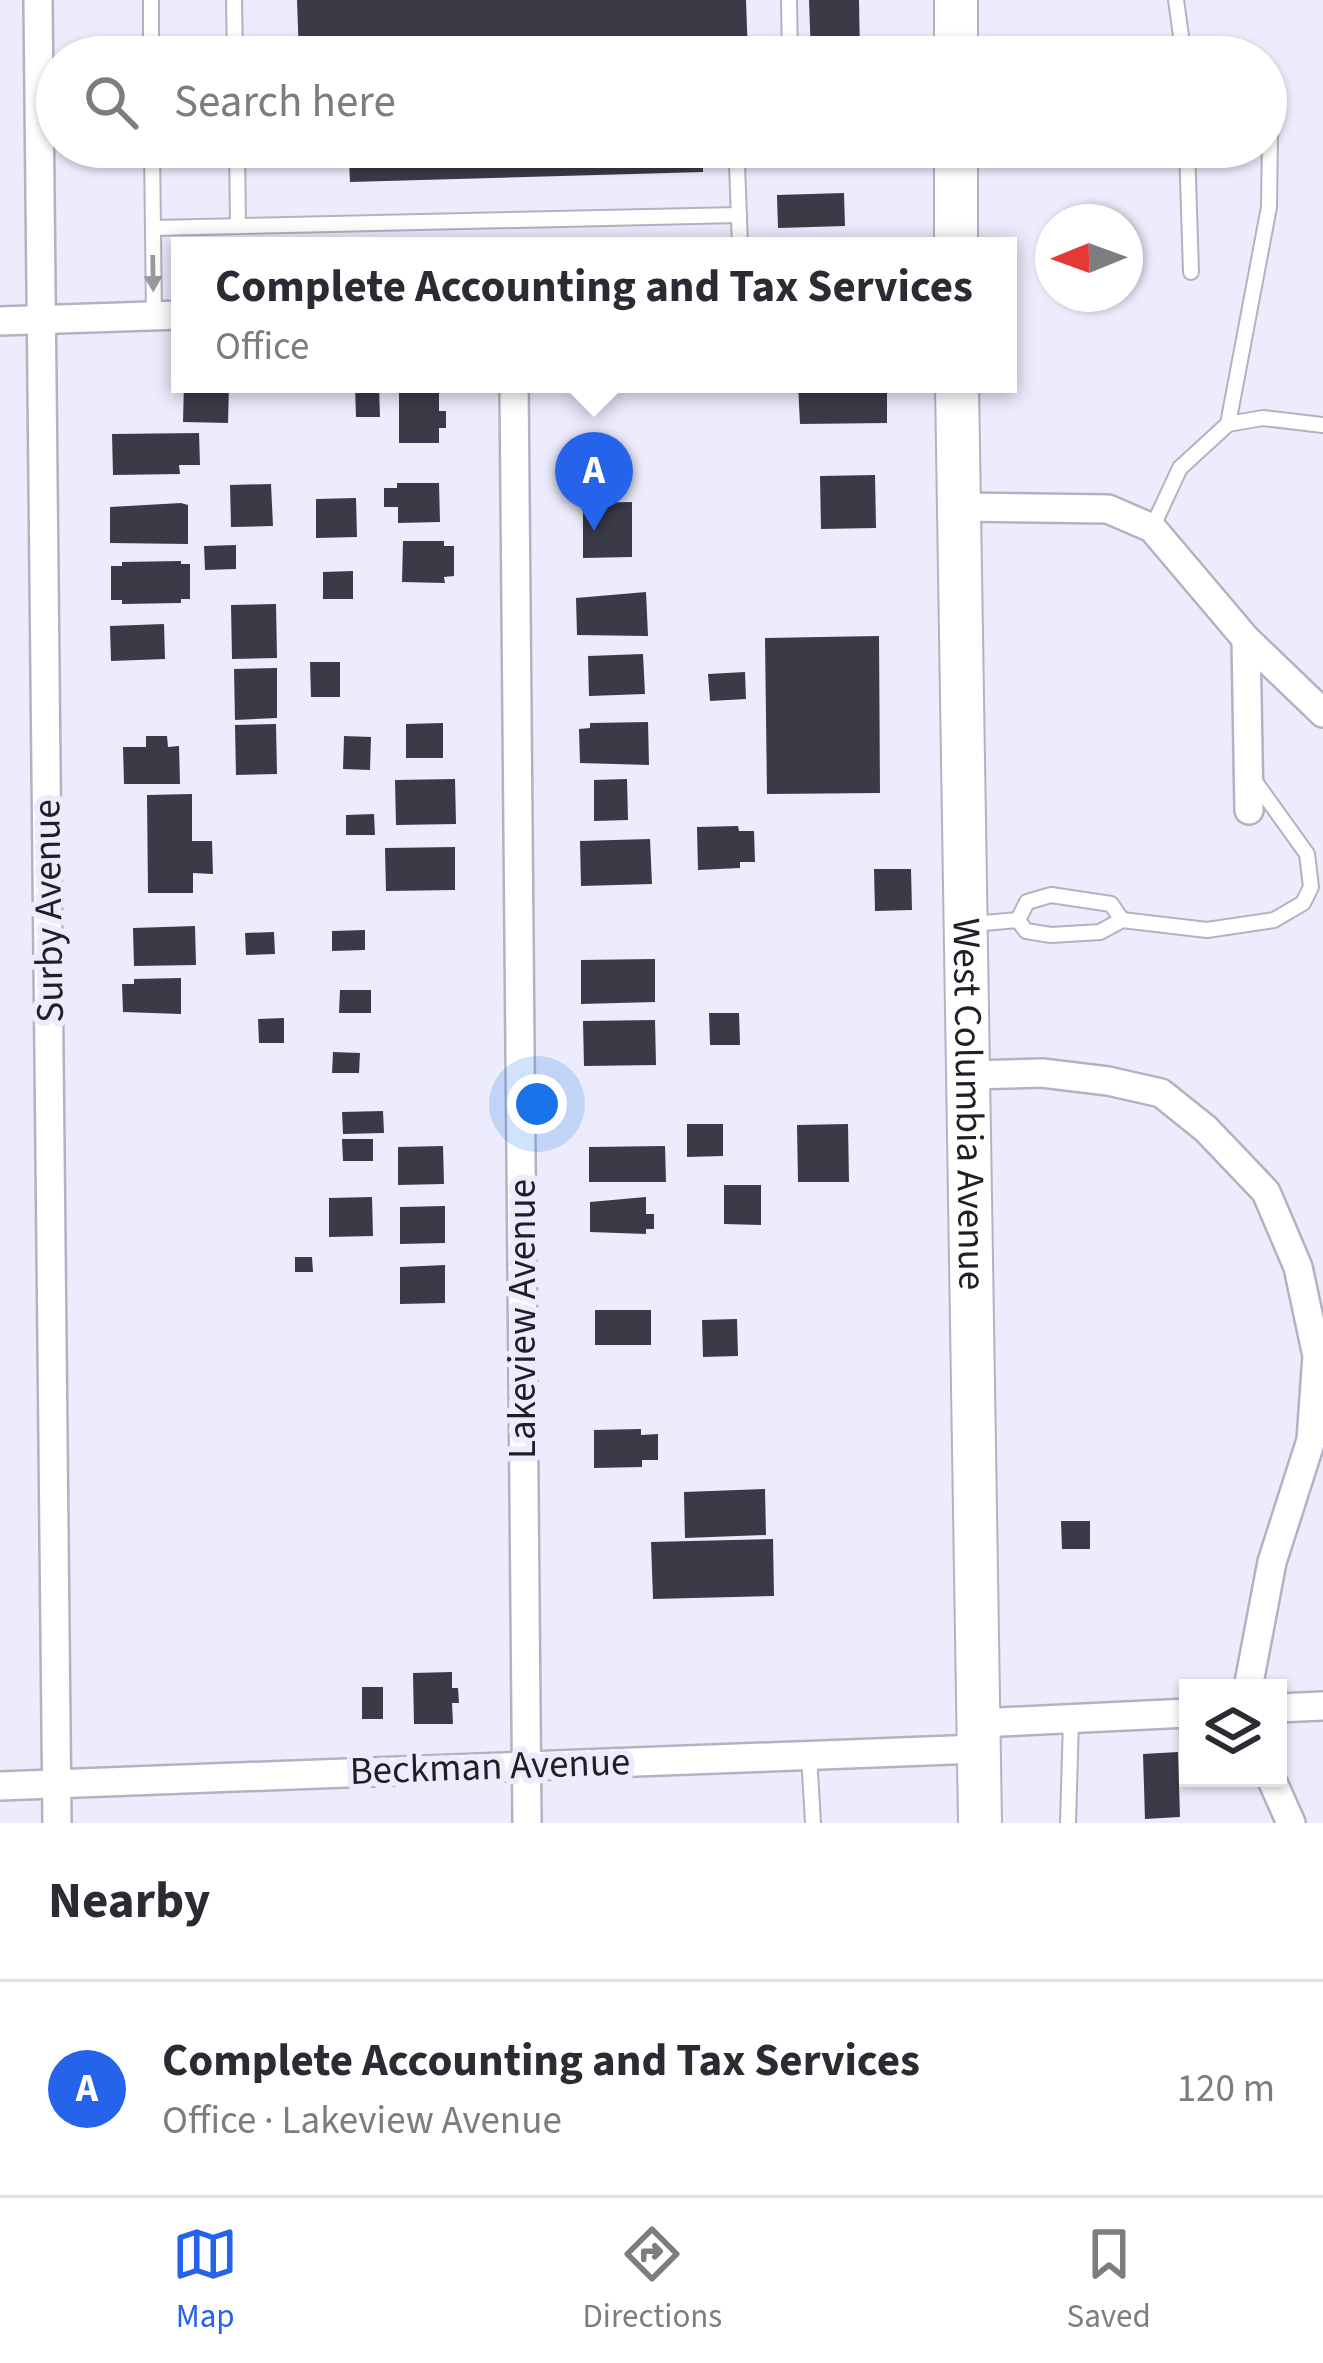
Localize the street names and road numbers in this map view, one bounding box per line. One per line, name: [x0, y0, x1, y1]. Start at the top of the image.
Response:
street label: Surby Avenue: [19, 799, 79, 1023]
street label: West Columbia Avenue: [938, 917, 999, 1291]
street label: Lakeview Avenue: [495, 1179, 551, 1459]
street label: Beckman Avenue: [349, 1734, 631, 1800]

